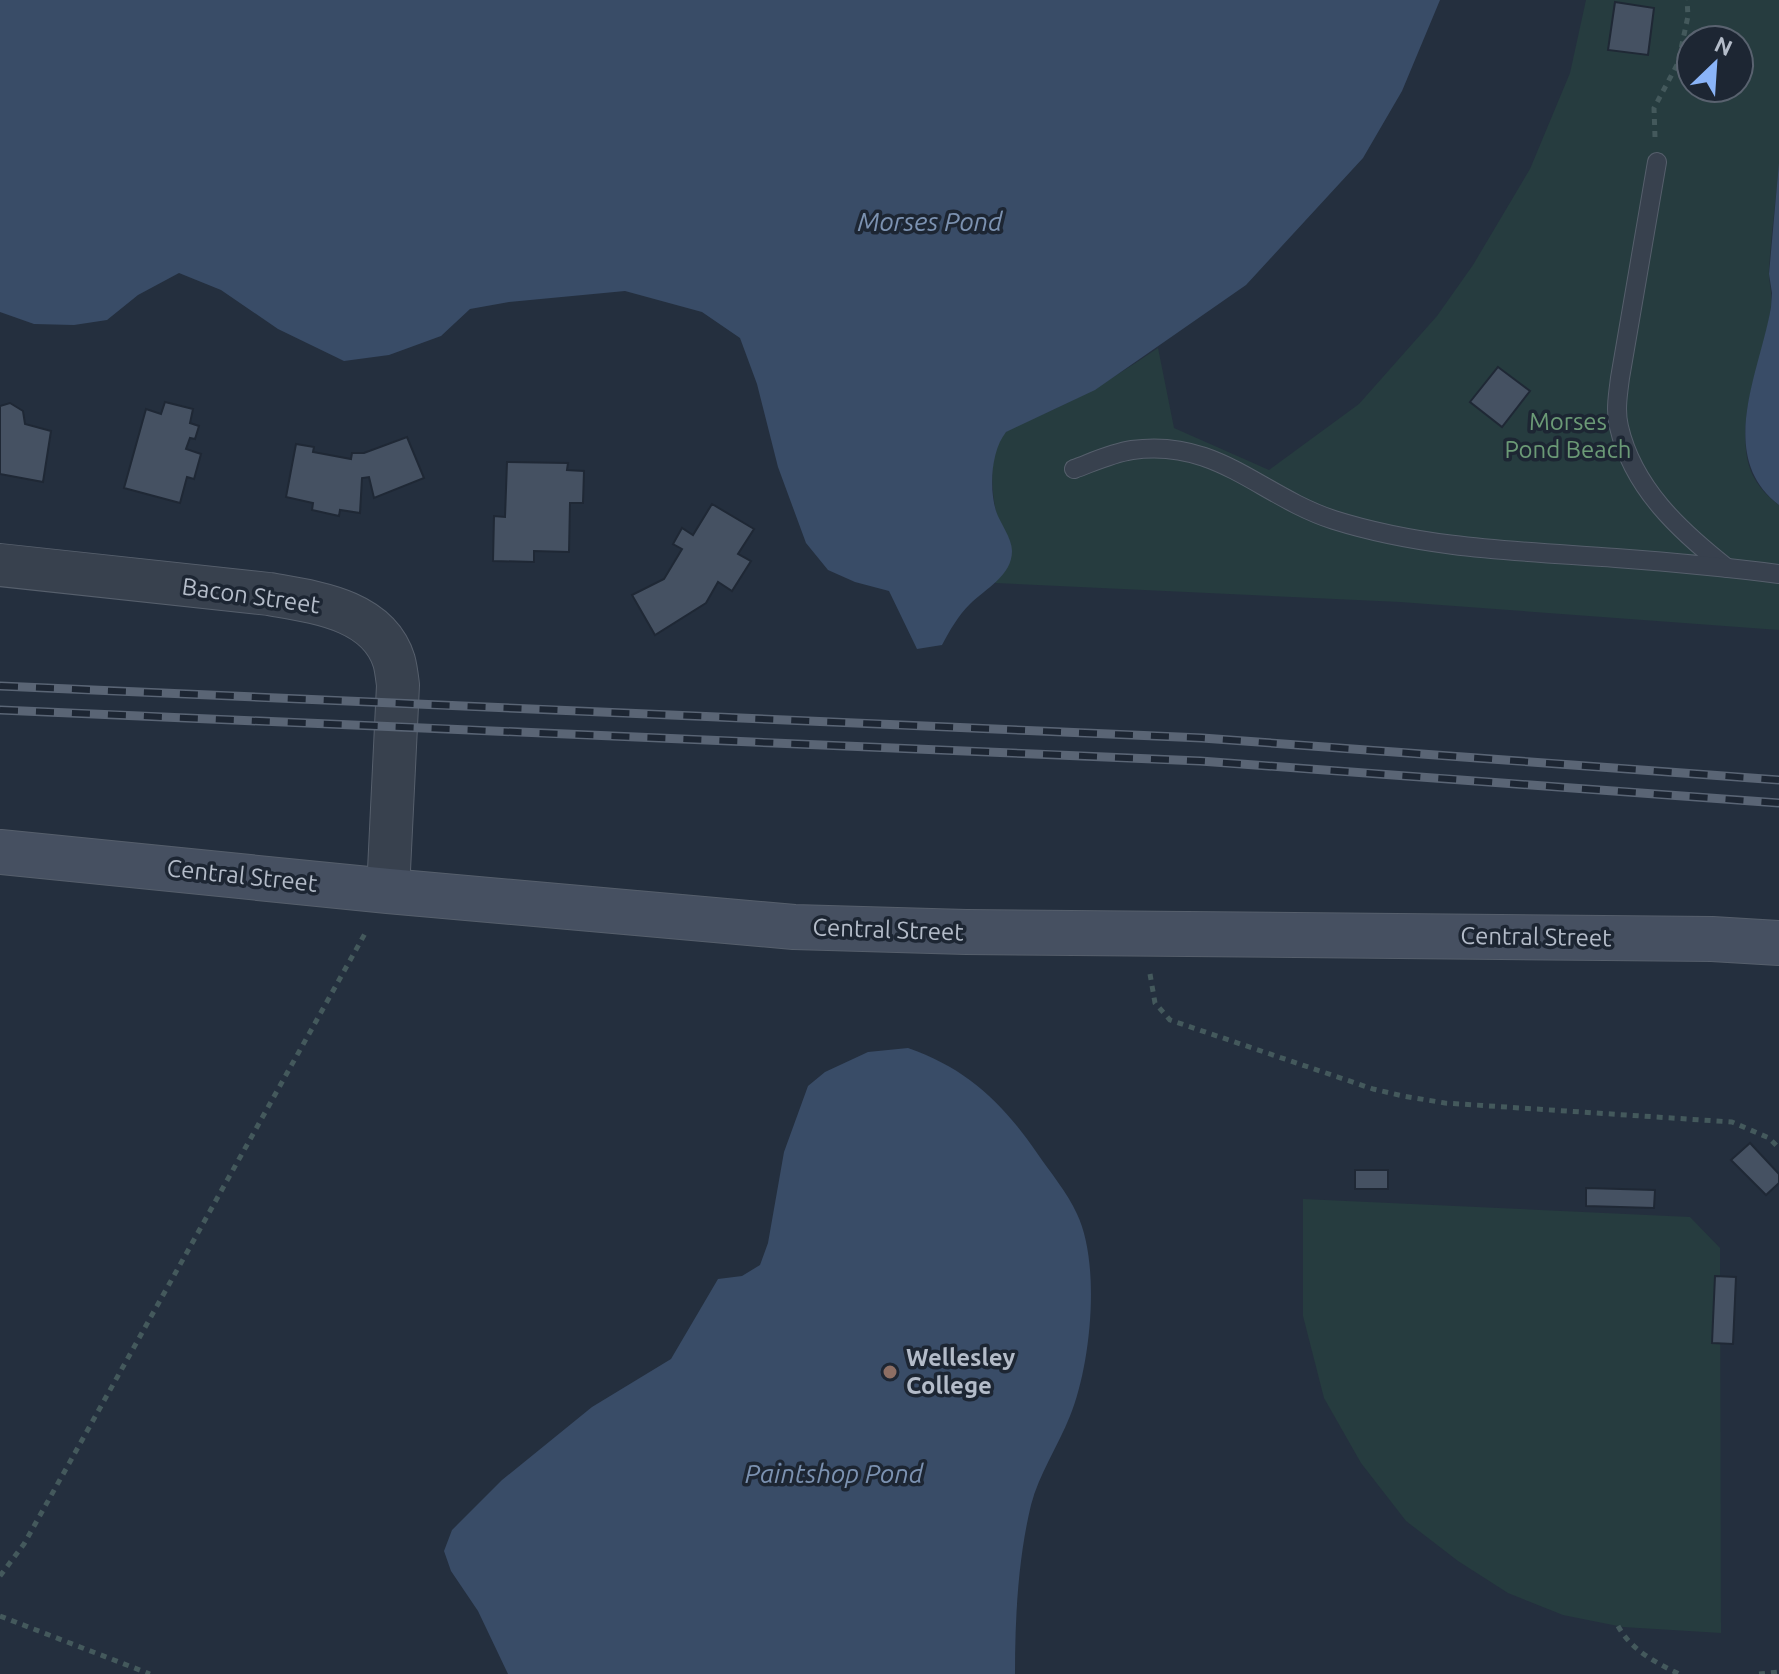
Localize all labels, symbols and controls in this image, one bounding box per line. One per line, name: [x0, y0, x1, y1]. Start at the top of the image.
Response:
north arrow: [1675, 24, 1755, 104]
text: N: [1711, 31, 1736, 60]
water label: Morses Pond: [857, 207, 1004, 236]
park label: Morses Pond Beach: [1504, 408, 1632, 463]
street label: Bacon Street: [180, 572, 322, 619]
street label: Central Street: [165, 854, 319, 897]
street label: Central Street: [812, 913, 965, 946]
street label: Central Street: [1460, 922, 1612, 951]
place label: Wellesley College: [906, 1344, 1016, 1399]
marker: Wellesley College: [881, 1363, 899, 1381]
water label: Paintshop Pond: [745, 1459, 925, 1488]

